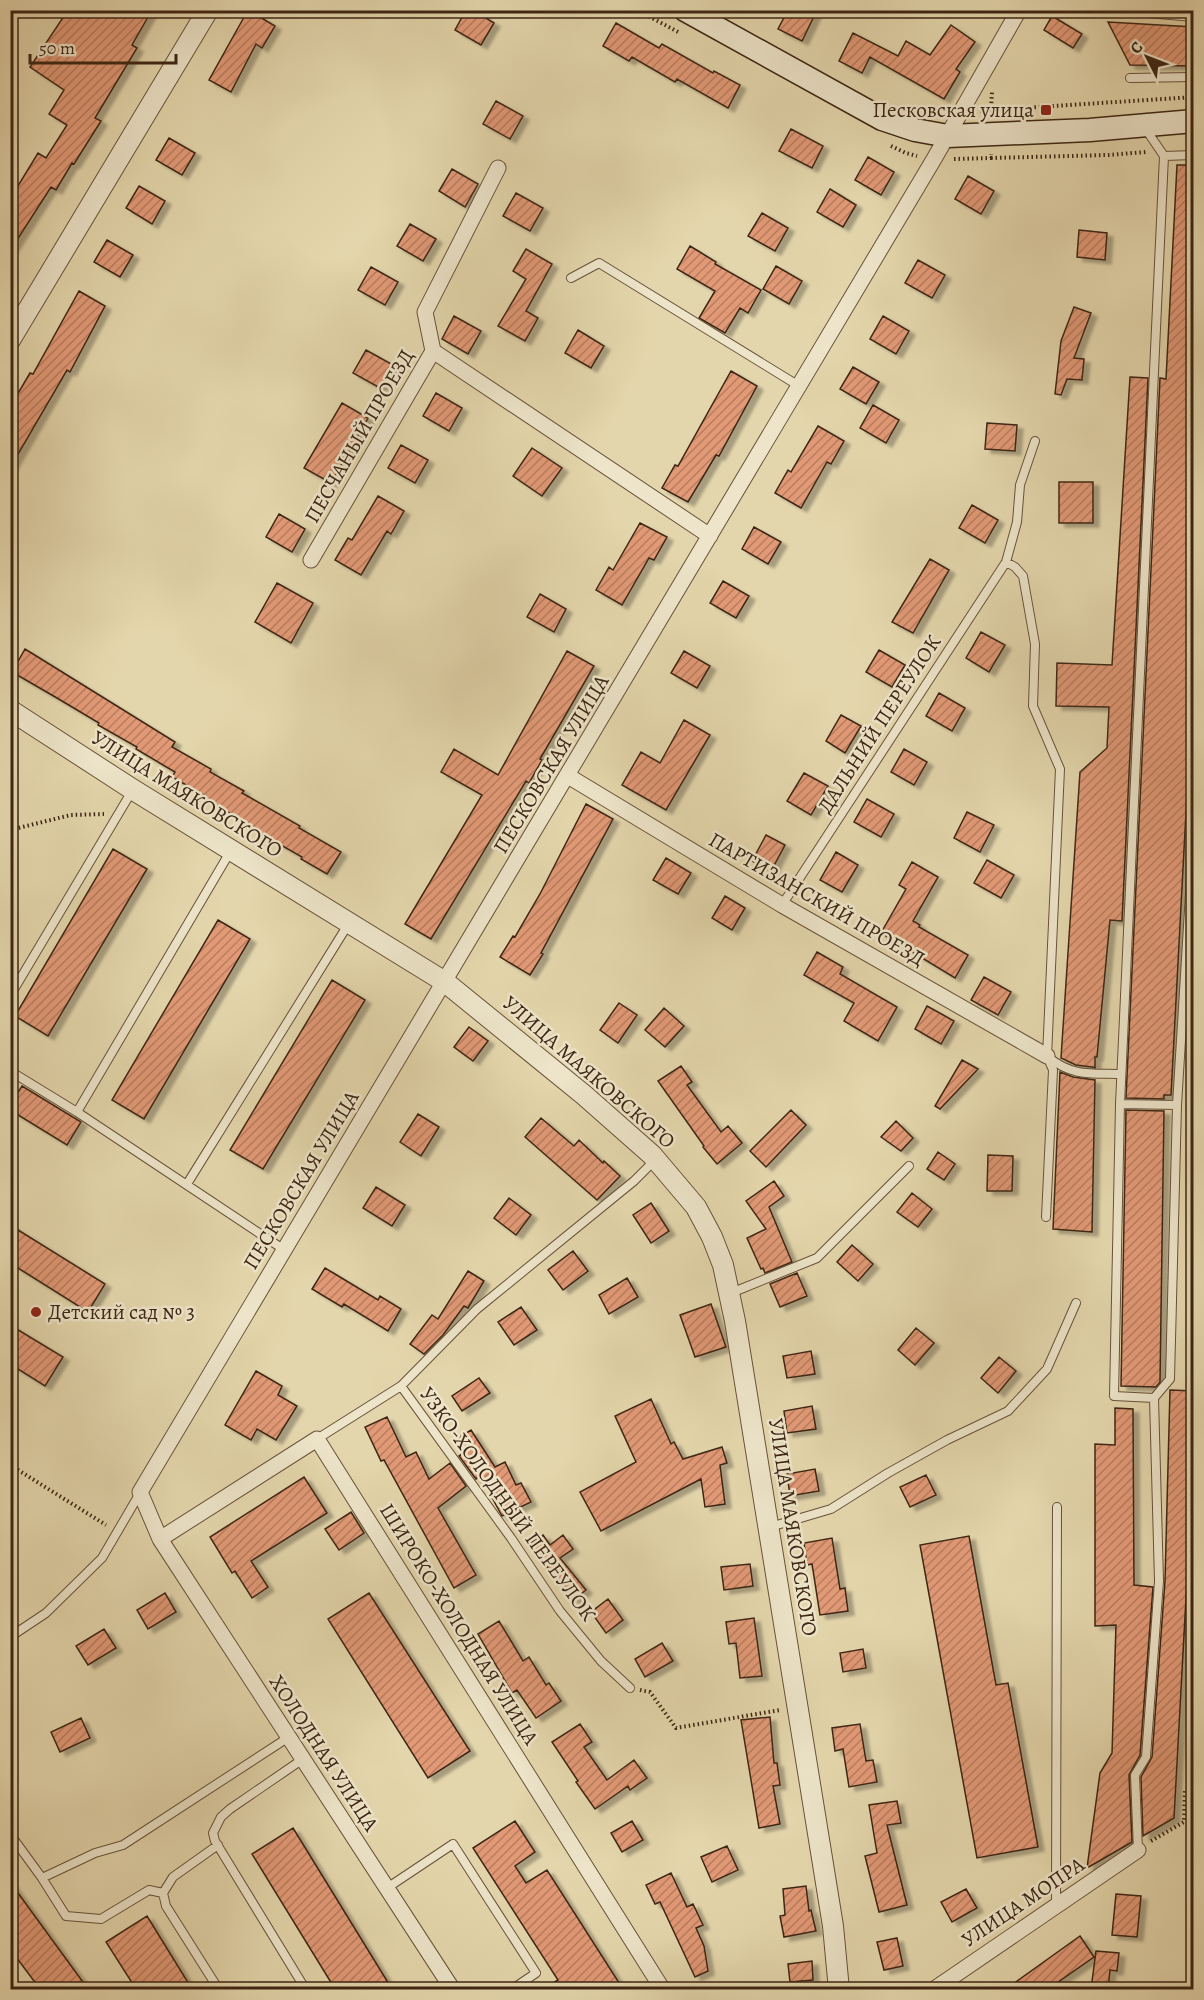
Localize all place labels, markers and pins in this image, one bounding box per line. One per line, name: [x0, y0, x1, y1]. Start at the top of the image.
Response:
place label: Песковская улица: [873, 96, 1034, 124]
marker: Песковская улица: [1039, 103, 1053, 117]
place label: Детский сад № 3: [48, 1298, 195, 1326]
marker: Детский сад № 3: [29, 1305, 43, 1319]

